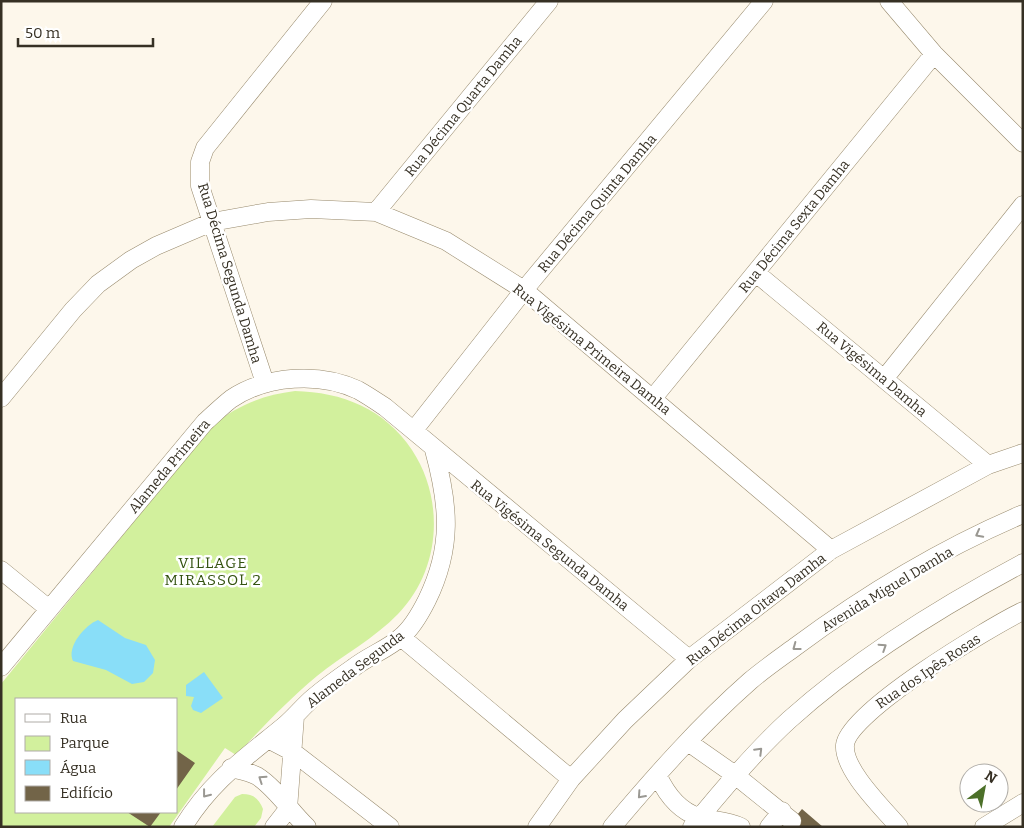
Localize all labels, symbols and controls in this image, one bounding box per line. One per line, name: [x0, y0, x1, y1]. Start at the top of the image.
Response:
scale bar: [18, 15, 152, 47]
text: 50 m: [25, 24, 61, 42]
street label: Rua Décima Quarta Damha: [401, 32, 526, 180]
street label: Rua Décima Quinta Damha: [535, 130, 660, 276]
street label: Rua Décima Sexta Damha: [735, 156, 853, 296]
street label: Rua Décima Segunda Damha: [194, 181, 265, 366]
street label: Rua Vigésima Primeira Damha: [509, 280, 674, 419]
street label: Rua Vigésima Damha: [813, 318, 930, 421]
street label: Alameda Primeira: [125, 415, 214, 517]
street label: Rua Vigésima Segunda Damha: [467, 476, 632, 615]
one-way arrow: [975, 528, 984, 538]
street label: Avenida Miguel Damha: [818, 543, 956, 635]
street label: Rua Décima Oitava Damha: [683, 550, 830, 669]
district label: VILLAGE MIRASSOL 2: [164, 554, 262, 589]
street label: Alameda Segunda: [303, 627, 408, 712]
street label: Rua dos Ipês Rosas: [873, 630, 984, 713]
one-way arrow: [792, 641, 802, 650]
one-way arrow: [878, 644, 887, 653]
legend: [15, 698, 178, 813]
text: Rua: [60, 709, 87, 727]
text: Parque: [60, 734, 109, 752]
one-way arrow: [753, 748, 762, 757]
text: Água: [60, 759, 96, 777]
north arrow: [959, 763, 1009, 813]
text: N: [982, 767, 1000, 788]
one-way arrow: [258, 776, 267, 786]
text: Edifício: [60, 784, 113, 802]
one-way arrow: [204, 788, 212, 797]
one-way arrow: [637, 789, 646, 798]

